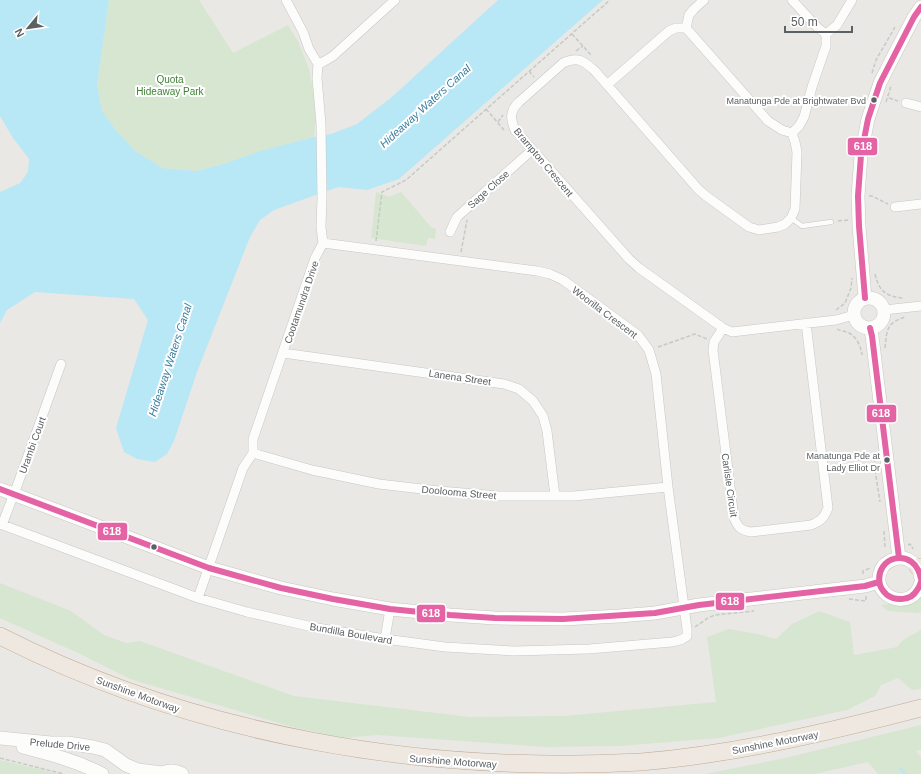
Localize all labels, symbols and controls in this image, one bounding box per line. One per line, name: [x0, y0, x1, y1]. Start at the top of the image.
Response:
north arrow: [8, 8, 48, 48]
scale bar: [785, 8, 852, 34]
text: 50 m: [791, 15, 818, 29]
text: N: [12, 26, 26, 39]
water label: Hideaway Waters Canal: [377, 62, 473, 150]
park label: Quota Hideaway Park: [136, 74, 205, 97]
marker: Manatunga Pde at Brightwater Bvd: [869, 95, 879, 105]
place label: Manatunga Pde at Brightwater Bvd: [726, 96, 866, 106]
street label: Brampton Crescent: [512, 126, 576, 199]
line badge: 618: [847, 137, 878, 156]
text: 618: [854, 140, 872, 152]
street label: Sage Close: [465, 168, 512, 211]
street label: Cootamundra Drive: [282, 259, 321, 345]
street label: Woorilla Crescent: [570, 284, 640, 341]
water label: Hideaway Waters Canal: [146, 302, 194, 418]
street label: Lanena Street: [428, 368, 492, 387]
line badge: 618: [866, 404, 897, 423]
text: 618: [872, 407, 890, 419]
street label: Urambi Court: [17, 415, 48, 475]
place label: Manatunga Pde at Lady Elliot Dr: [806, 451, 880, 473]
street label: Carlisle Circuit: [720, 452, 739, 518]
marker: Manatunga Pde at Lady Elliot Dr: [882, 455, 892, 465]
street label: Doolooma Street: [421, 484, 497, 501]
line badge: 618: [97, 522, 128, 541]
text: 618: [103, 525, 121, 537]
unlabelled marker: [149, 542, 159, 552]
line badge: 618: [715, 592, 745, 611]
text: 618: [721, 595, 739, 607]
line badge: 618: [416, 604, 446, 623]
text: 618: [422, 607, 440, 619]
street label: Bundilla Boulevard: [309, 621, 393, 646]
street label: Sunshine Motorway: [95, 674, 181, 715]
street label: Sunshine Motorway: [731, 729, 819, 756]
street label: Prelude Drive: [29, 736, 91, 753]
street label: Sunshine Motorway: [409, 753, 497, 770]

